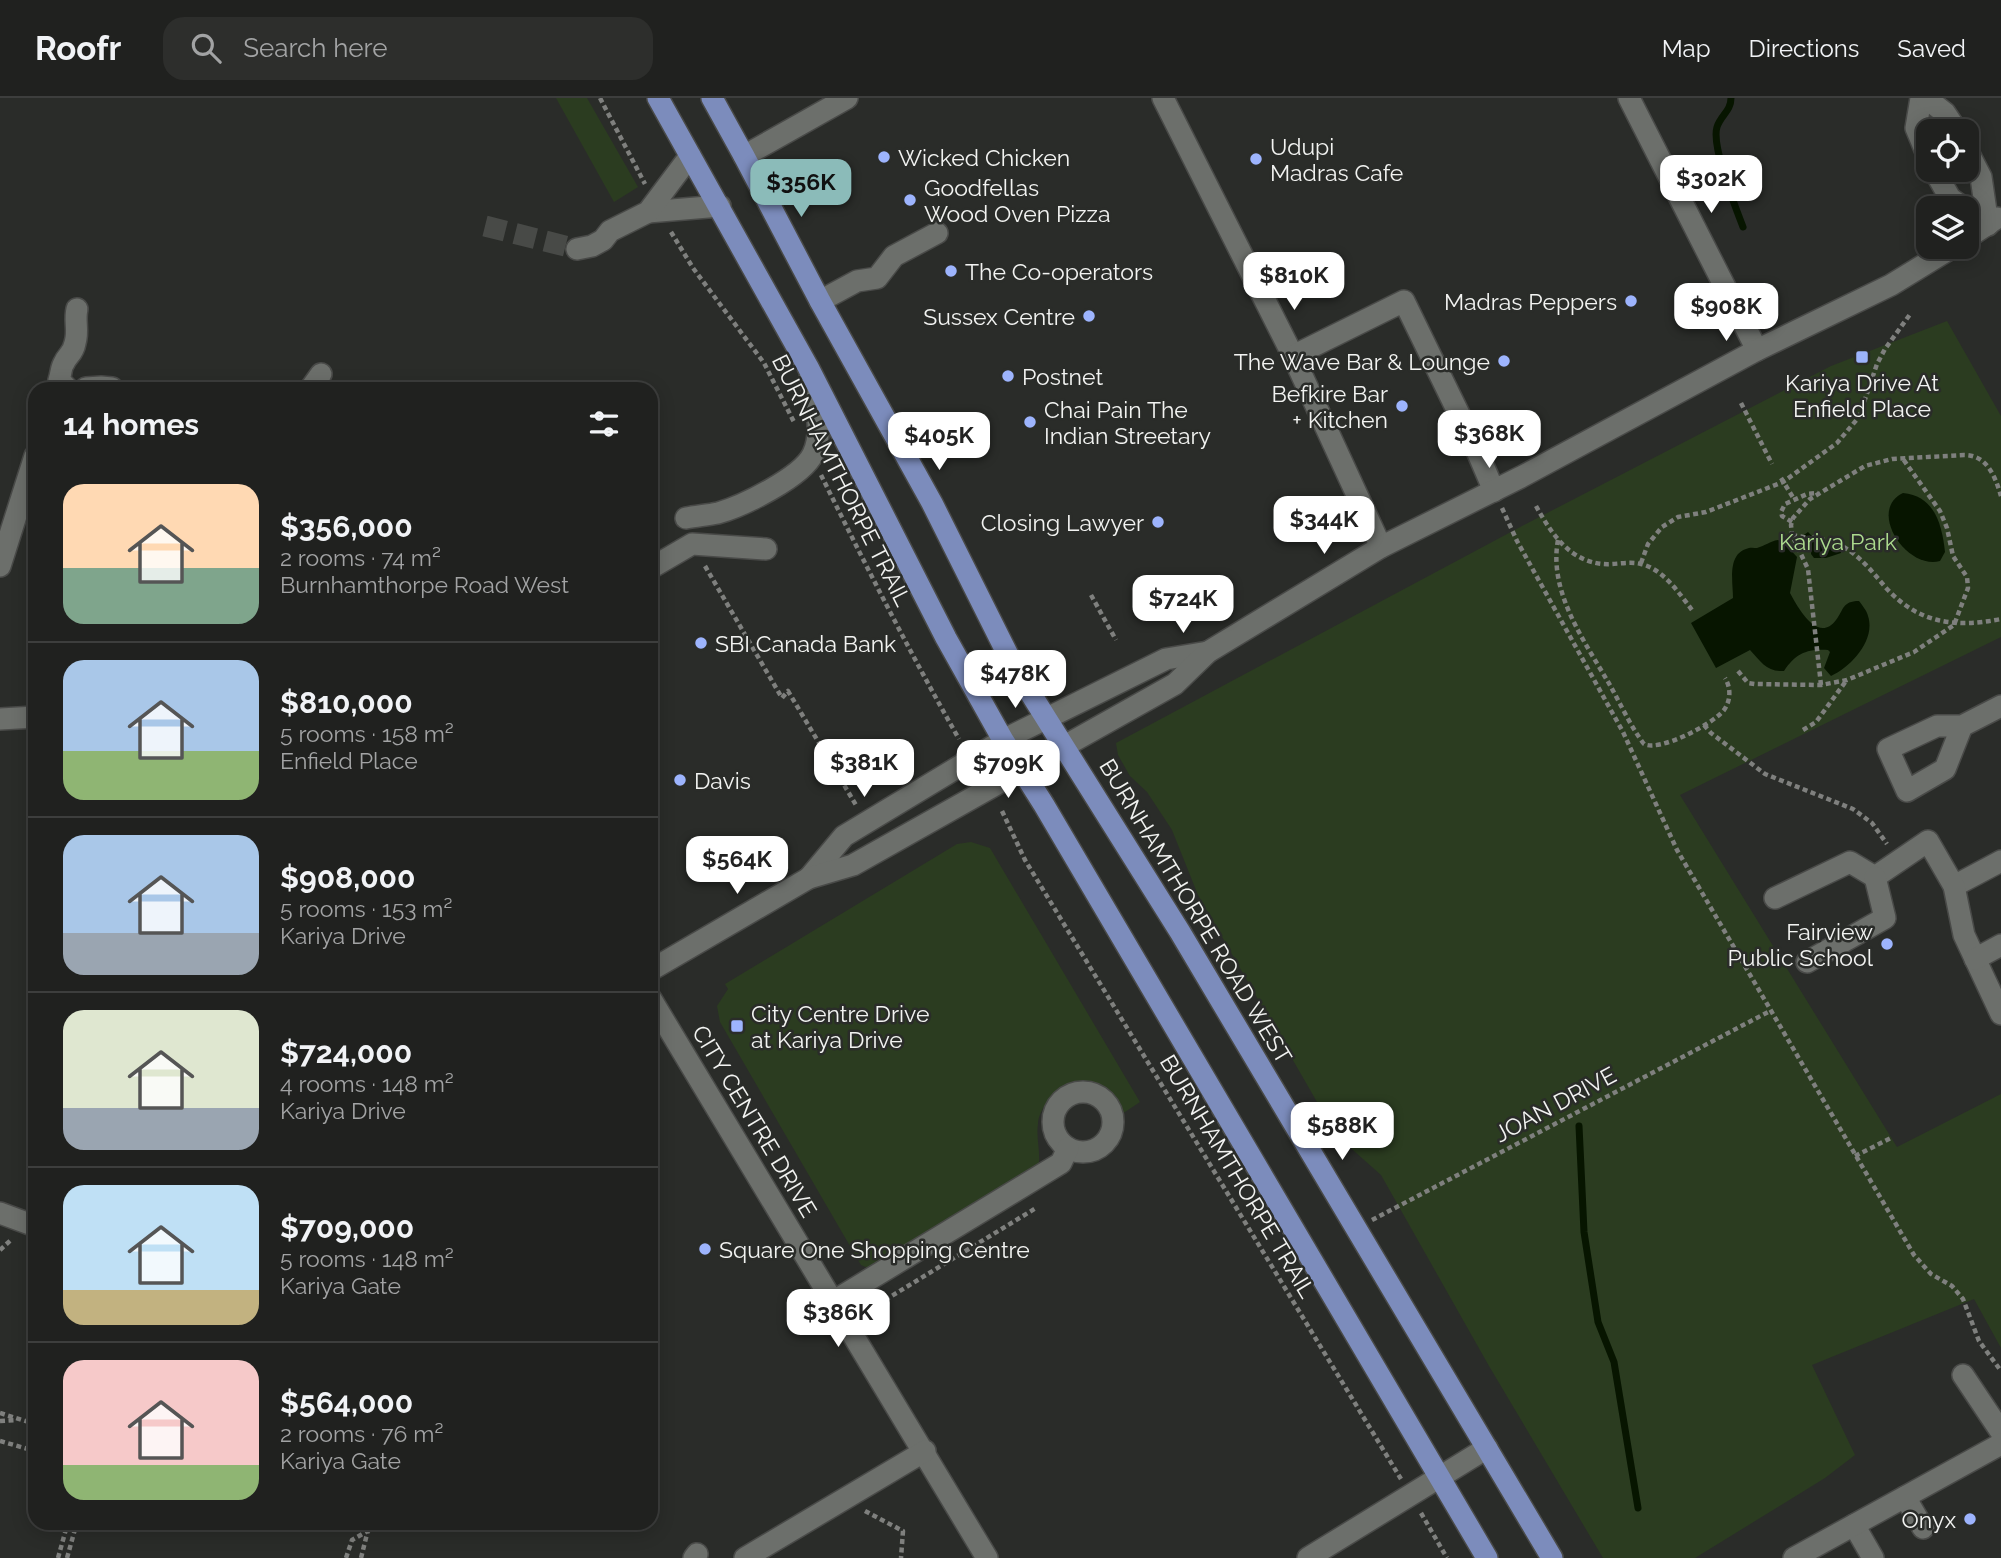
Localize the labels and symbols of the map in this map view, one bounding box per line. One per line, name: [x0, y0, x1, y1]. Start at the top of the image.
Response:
place label: Udupi Madras Cafe: [1270, 133, 1403, 186]
place label: Wicked Chicken: [898, 144, 1070, 171]
marker: Wicked Chicken: [876, 149, 892, 165]
marker: Udupi Madras Cafe: [1248, 151, 1264, 167]
pin: $302K: [1662, 156, 1760, 215]
pin: $356K: [752, 159, 850, 219]
place label: Goodfellas Wood Oven Pizza: [924, 174, 1110, 227]
marker: Goodfellas Wood Oven Pizza: [902, 192, 918, 208]
pin: $810K: [1245, 252, 1343, 312]
place label: The Co-operators: [965, 258, 1153, 285]
marker: The Co-operators: [943, 263, 959, 279]
pin: $908K: [1677, 284, 1775, 343]
place label: Madras Peppers: [1444, 288, 1617, 315]
marker: Madras Peppers: [1623, 293, 1639, 309]
place label: Sussex Centre: [923, 303, 1075, 330]
marker: Sussex Centre: [1081, 308, 1097, 324]
place label: The Wave Bar & Lounge: [1234, 348, 1490, 375]
marker: Kariya Drive At Enfield Place: [1854, 349, 1870, 365]
street label: BURNHAMTHORPE TRAIL: [767, 350, 918, 611]
marker: The Wave Bar & Lounge: [1496, 353, 1512, 369]
place label: Postnet: [1022, 363, 1103, 390]
marker: Postnet: [1000, 368, 1016, 384]
place label: Kariya Drive At Enfield Place: [1785, 369, 1939, 422]
place label: Befkire Bar + Kitchen: [1272, 380, 1388, 433]
place label: Chai Pain The Indian Streetary: [1044, 396, 1211, 449]
marker: Befkire Bar + Kitchen: [1394, 398, 1410, 414]
pin: $368K: [1440, 410, 1538, 470]
pin: $405K: [890, 412, 988, 472]
marker: Chai Pain The Indian Streetary: [1022, 414, 1038, 430]
pin: $344K: [1275, 496, 1373, 556]
place label: Closing Lawyer: [981, 509, 1144, 536]
marker: Closing Lawyer: [1150, 514, 1166, 530]
park label: Kariya Park: [1779, 528, 1897, 555]
pin: $724K: [1134, 575, 1232, 635]
place label: SBI Canada Bank: [715, 630, 896, 657]
marker: SBI Canada Bank: [693, 635, 709, 651]
pin: $478K: [966, 650, 1064, 710]
pin: $381K: [815, 740, 913, 799]
pin: $709K: [959, 740, 1057, 800]
street label: BURNHAMTHORPE ROAD WEST: [1094, 754, 1298, 1068]
place label: Davis: [694, 767, 751, 794]
marker: Davis: [672, 772, 688, 788]
pin: $564K: [688, 836, 786, 896]
place label: Fairview Public School: [1727, 918, 1874, 971]
marker: Fairview Public School: [1879, 936, 1895, 952]
place label: City Centre Drive at Kariya Drive: [751, 1000, 929, 1053]
marker: City Centre Drive at Kariya Drive: [729, 1018, 745, 1034]
street label: CITY CENTRE DRIVE: [687, 1020, 823, 1222]
street label: BURNHAMTHORPE TRAIL: [1155, 1050, 1322, 1303]
street label: JOAN DRIVE: [1490, 1061, 1620, 1147]
pin: $588K: [1293, 1102, 1391, 1162]
place label: Square One Shopping Centre: [719, 1236, 1030, 1263]
marker: Square One Shopping Centre: [697, 1241, 713, 1257]
pin: $386K: [789, 1290, 887, 1349]
place label: Onyx: [1902, 1506, 1956, 1533]
marker: Onyx: [1962, 1511, 1978, 1527]

